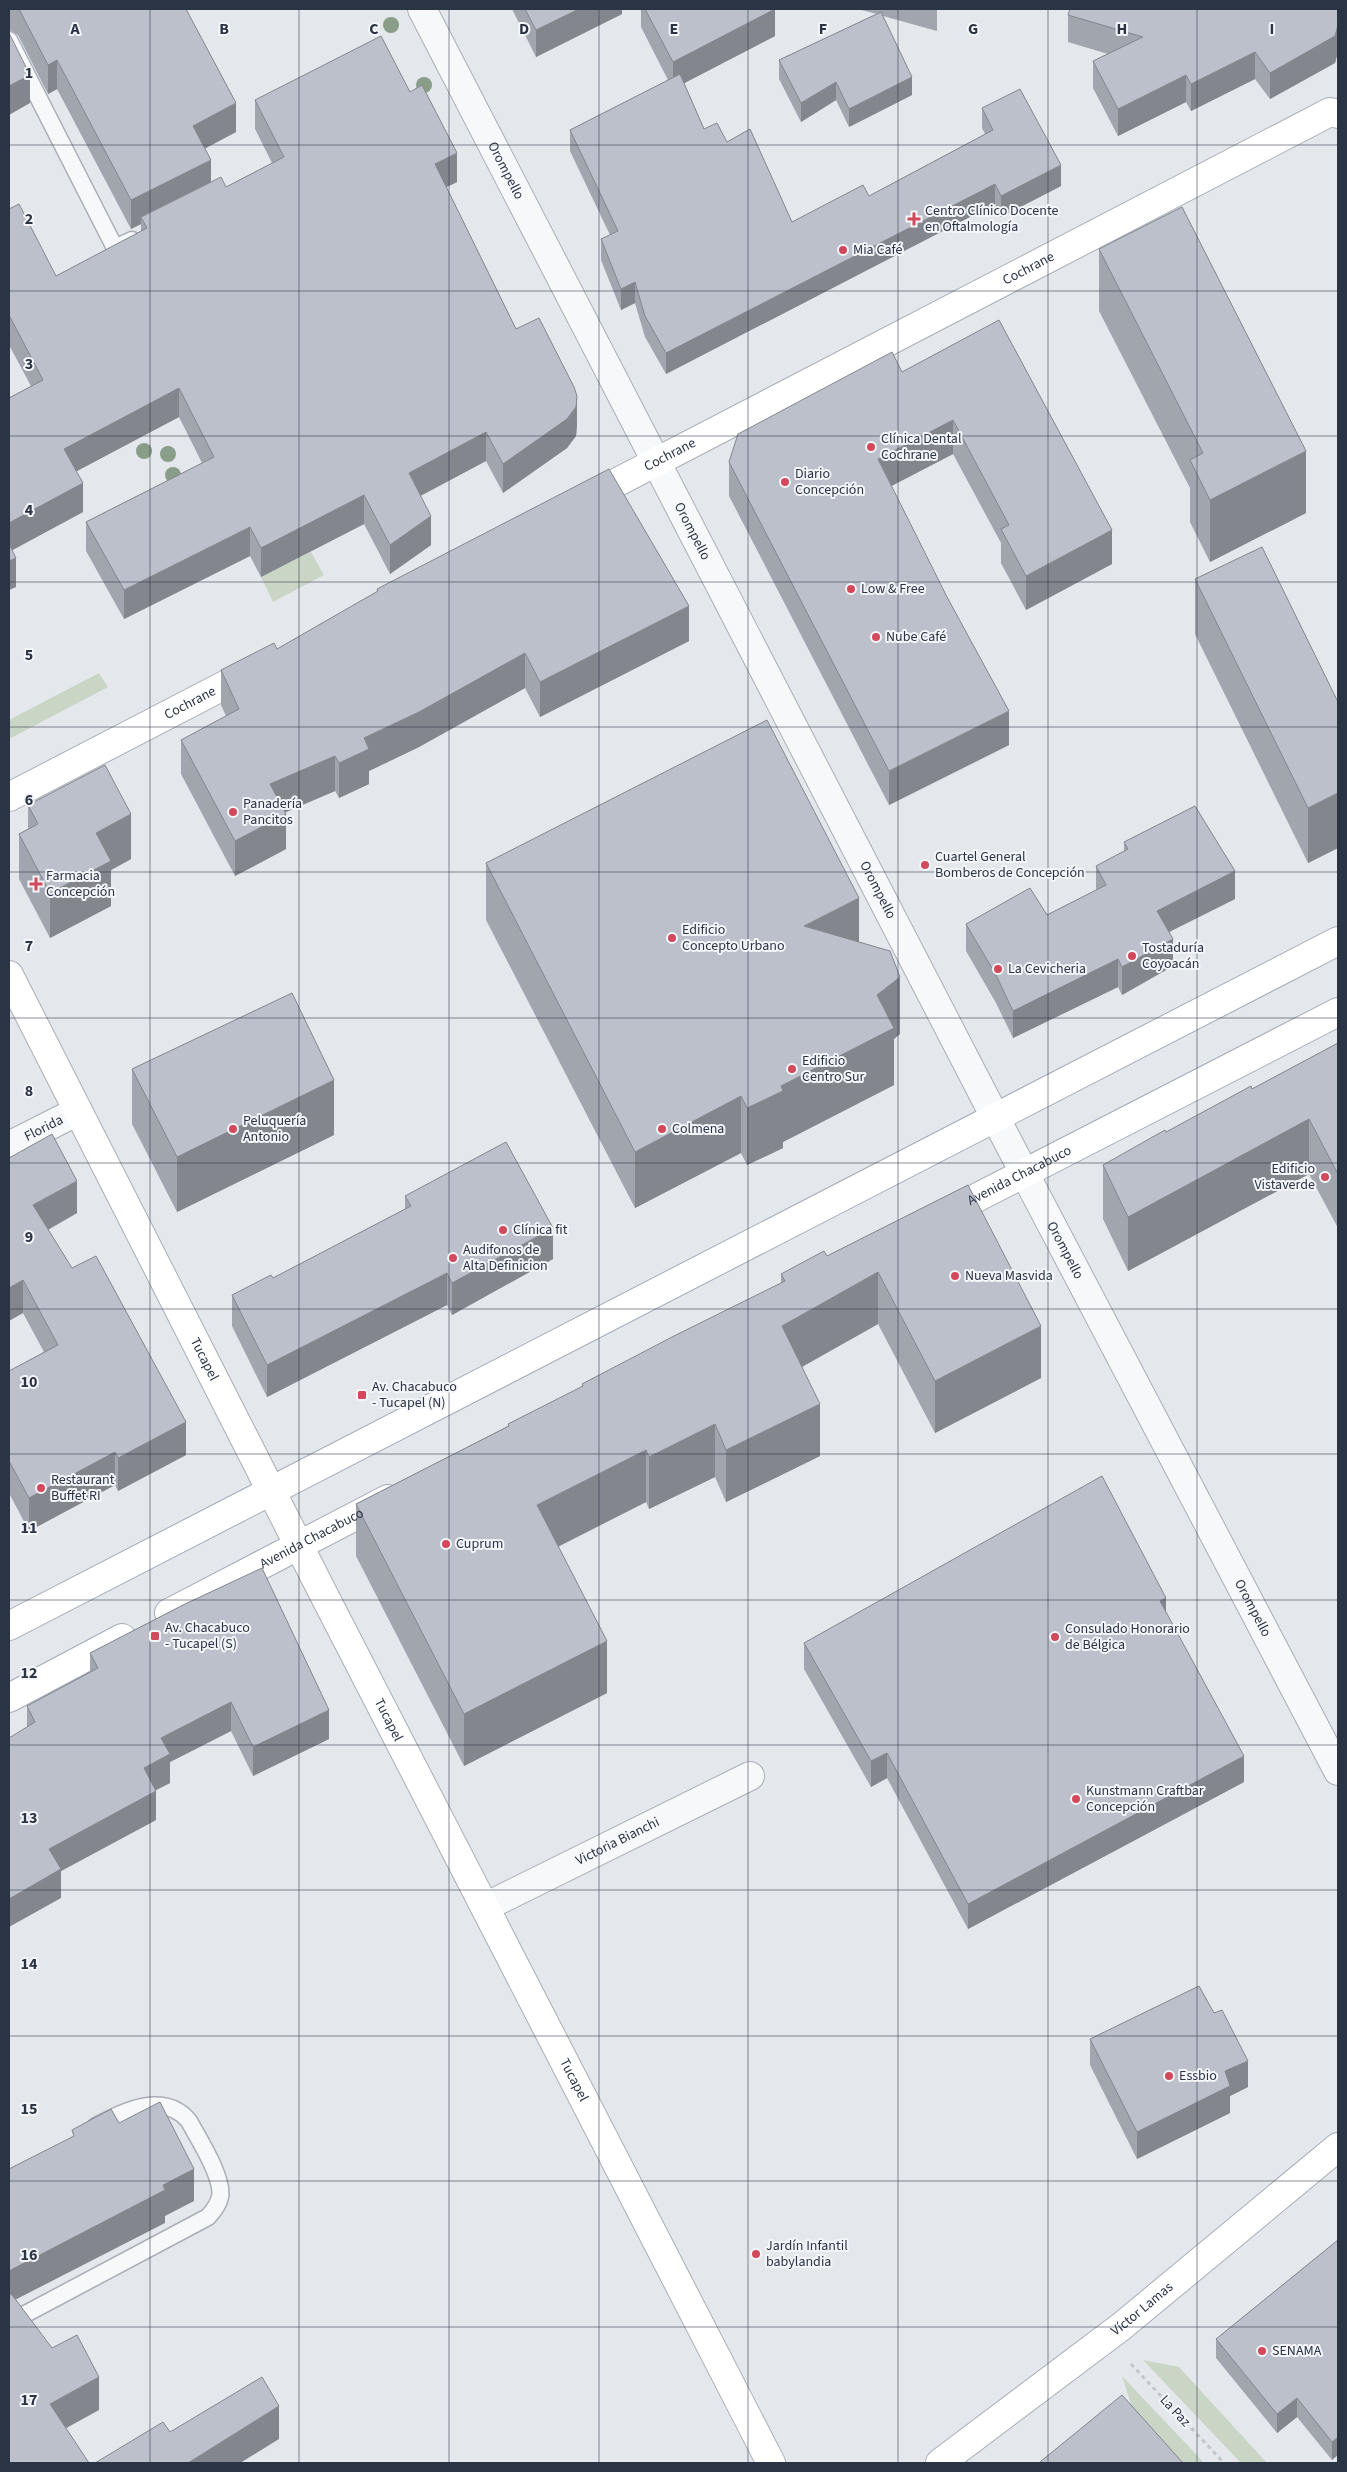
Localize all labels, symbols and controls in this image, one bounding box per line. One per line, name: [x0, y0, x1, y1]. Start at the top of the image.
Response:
text: A: [69, 18, 80, 40]
text: B: [219, 18, 229, 40]
text: C: [369, 18, 379, 40]
text: D: [519, 18, 529, 40]
text: E: [670, 18, 678, 40]
text: F: [819, 18, 827, 40]
text: G: [968, 18, 978, 40]
text: H: [1117, 18, 1127, 40]
text: I: [1270, 18, 1274, 40]
text: 1: [25, 62, 33, 84]
street label: Orompello: [482, 138, 529, 203]
place label: Centro Clínico Docente en Oftalmología: [925, 201, 1058, 237]
text: 2: [25, 208, 33, 230]
marker: Centro Clínico Docente en Oftalmología: [907, 212, 921, 226]
place label: Mia Café: [853, 240, 902, 260]
marker: Mia Café: [837, 244, 849, 256]
street label: Cochrane: [999, 247, 1058, 290]
text: 3: [25, 353, 33, 375]
place label: Clínica Dental Cochrane: [881, 429, 962, 465]
street label: Cochrane: [641, 433, 699, 477]
marker: Clínica Dental Cochrane: [865, 441, 877, 453]
place label: Diario Concepción: [795, 464, 864, 500]
marker: Diario Concepción: [779, 476, 791, 488]
text: 4: [25, 499, 34, 521]
street label: Orompello: [669, 499, 715, 564]
place label: Low & Free: [861, 579, 925, 599]
marker: Low & Free: [845, 583, 857, 595]
place label: Nube Café: [886, 627, 946, 647]
marker: Nube Café: [870, 631, 882, 643]
text: 5: [25, 644, 33, 666]
street label: Cochrane: [161, 681, 220, 725]
text: 6: [25, 789, 33, 811]
place label: Panadería Pancitos: [243, 794, 302, 830]
marker: Panadería Pancitos: [227, 806, 239, 818]
place label: Cuartel General Bomberos de Concepción: [935, 847, 1085, 883]
street label: Orompello: [854, 858, 901, 923]
marker: Cuartel General Bomberos de Concepción: [919, 859, 931, 871]
place label: Farmacia Concepción: [46, 866, 115, 902]
marker: Farmacia Concepción: [30, 878, 42, 890]
place label: Edificio Concepto Urbano: [682, 920, 784, 956]
marker: Edificio Concepto Urbano: [666, 932, 678, 944]
text: 7: [25, 935, 33, 957]
place label: Tostaduría Coyoacán: [1142, 938, 1204, 974]
marker: Tostaduría Coyoacán: [1126, 950, 1138, 962]
place label: La Cevicheria: [1008, 959, 1086, 979]
marker: La Cevicheria: [992, 963, 1004, 975]
place label: Edificio Centro Sur: [802, 1051, 865, 1087]
marker: Edificio Centro Sur: [786, 1063, 798, 1075]
text: 8: [25, 1080, 33, 1102]
street label: Florida: [21, 1110, 67, 1147]
place label: Peluquería Antonio: [243, 1111, 306, 1147]
place label: Colmena: [672, 1119, 724, 1139]
marker: Peluquería Antonio: [227, 1123, 239, 1135]
marker: Colmena: [656, 1123, 668, 1135]
street label: Avenida Chacabuco: [964, 1141, 1075, 1211]
place label: Edificio Vistaverde: [1254, 1159, 1315, 1195]
marker: Edificio Vistaverde: [1319, 1171, 1331, 1183]
street label: Orompello: [1042, 1218, 1088, 1283]
place label: Clínica fit: [513, 1220, 568, 1240]
marker: Clínica fit: [497, 1224, 509, 1236]
text: 9: [25, 1226, 33, 1248]
place label: Audifonos de Alta Definicion: [463, 1240, 548, 1276]
marker: Audifonos de Alta Definicion: [447, 1252, 459, 1264]
place label: Nueva Masvida: [965, 1266, 1053, 1286]
marker: Nueva Masvida: [949, 1270, 961, 1282]
street label: Tucapel: [185, 1334, 224, 1385]
text: 10: [21, 1371, 37, 1393]
place label: Av. Chacabuco - Tucapel (N): [372, 1377, 457, 1413]
marker: Av. Chacabuco - Tucapel (N): [356, 1389, 368, 1401]
place label: Restaurant Buffet RI: [51, 1470, 115, 1506]
marker: Restaurant Buffet RI: [35, 1482, 47, 1494]
street label: Avenida Chacabuco: [256, 1503, 367, 1574]
text: 11: [21, 1517, 37, 1539]
place label: Cuprum: [456, 1534, 503, 1554]
marker: Cuprum: [440, 1538, 452, 1550]
street label: Orompello: [1229, 1576, 1276, 1641]
place label: Av. Chacabuco - Tucapel (S): [165, 1618, 250, 1654]
place label: Consulado Honorario de Bélgica: [1065, 1619, 1190, 1655]
marker: Av. Chacabuco - Tucapel (S): [149, 1630, 161, 1642]
marker: Consulado Honorario de Bélgica: [1049, 1631, 1061, 1643]
text: 12: [21, 1662, 37, 1684]
street label: Tucapel: [369, 1695, 408, 1745]
place label: Kunstmann Craftbar Concepción: [1086, 1781, 1204, 1817]
marker: Kunstmann Craftbar Concepción: [1070, 1793, 1082, 1805]
text: 13: [21, 1807, 37, 1829]
street label: Victoria Bianchi: [572, 1812, 663, 1871]
text: 14: [21, 1953, 38, 1975]
street label: Tucapel: [554, 2055, 593, 2105]
place label: Essbio: [1179, 2066, 1217, 2086]
marker: Essbio: [1163, 2070, 1175, 2082]
text: 15: [21, 2098, 37, 2120]
place label: Jardín Infantil babylandia: [766, 2236, 848, 2272]
text: 16: [21, 2244, 37, 2266]
marker: Jardín Infantil babylandia: [750, 2248, 762, 2260]
street label: Víctor Lamas: [1107, 2277, 1178, 2341]
place label: SENAMA: [1272, 2341, 1322, 2361]
marker: SENAMA: [1256, 2345, 1268, 2357]
text: 17: [21, 2389, 37, 2411]
street label: La Paz: [1155, 2391, 1195, 2431]

